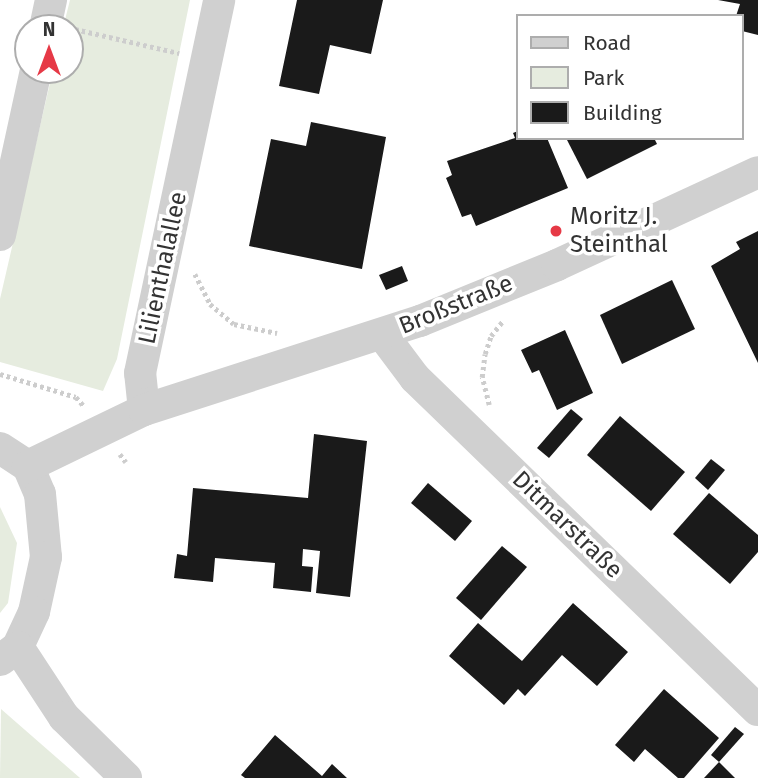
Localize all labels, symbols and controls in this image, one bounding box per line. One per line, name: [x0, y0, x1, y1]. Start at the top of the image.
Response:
north arrow: [14, 14, 84, 84]
legend: [516, 14, 744, 140]
text: N: [43, 18, 55, 41]
text: Road: [583, 30, 631, 56]
text: Park: [583, 65, 624, 91]
text: Building: [583, 100, 662, 126]
street label: Lilienthalallee: [133, 189, 193, 347]
place label: Moritz J. Steinthal: [570, 203, 668, 259]
marker: Moritz J. Steinthal: [548, 223, 564, 239]
street label: Broßstraße: [395, 269, 517, 341]
street label: Ditmarstraße: [506, 465, 628, 585]

